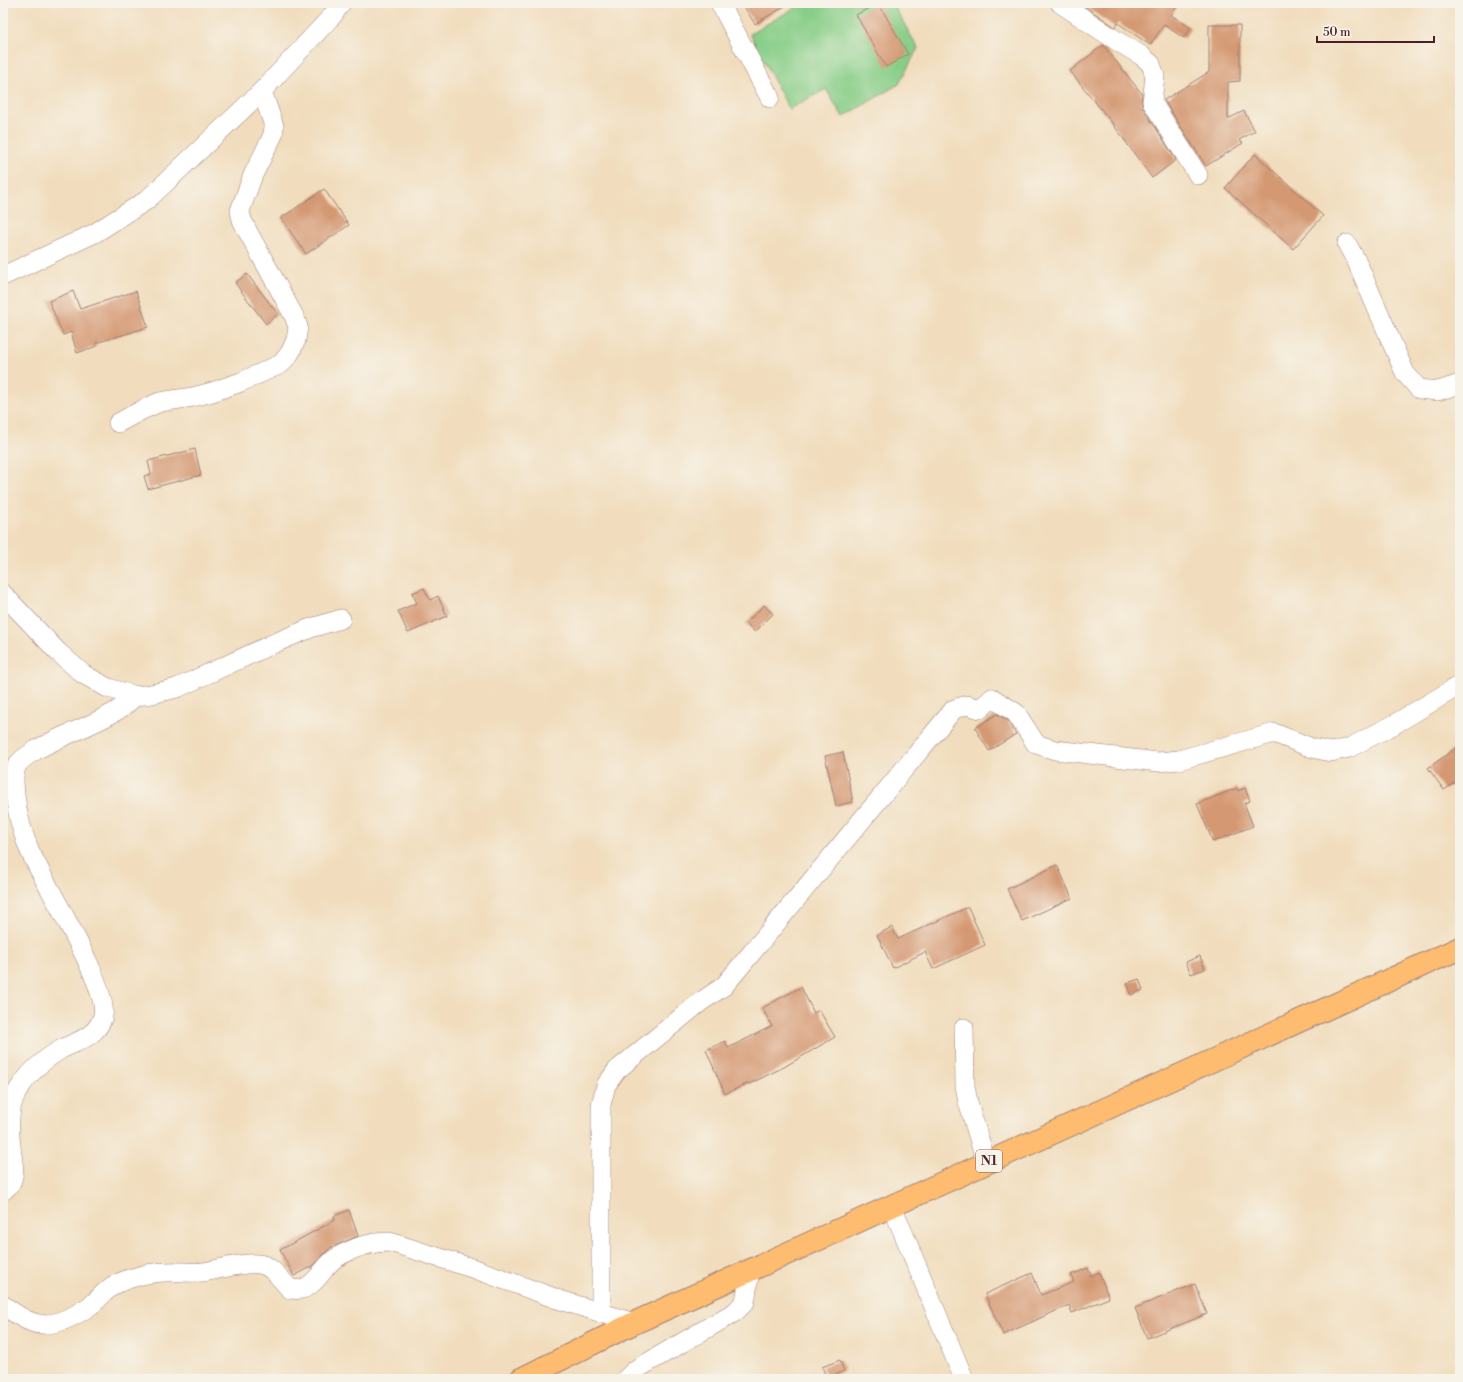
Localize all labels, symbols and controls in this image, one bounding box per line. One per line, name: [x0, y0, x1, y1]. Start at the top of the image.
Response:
scale bar: [1317, 18, 1434, 44]
text: 50 m: [1323, 25, 1351, 40]
road number: N1: [976, 1150, 1002, 1172]

